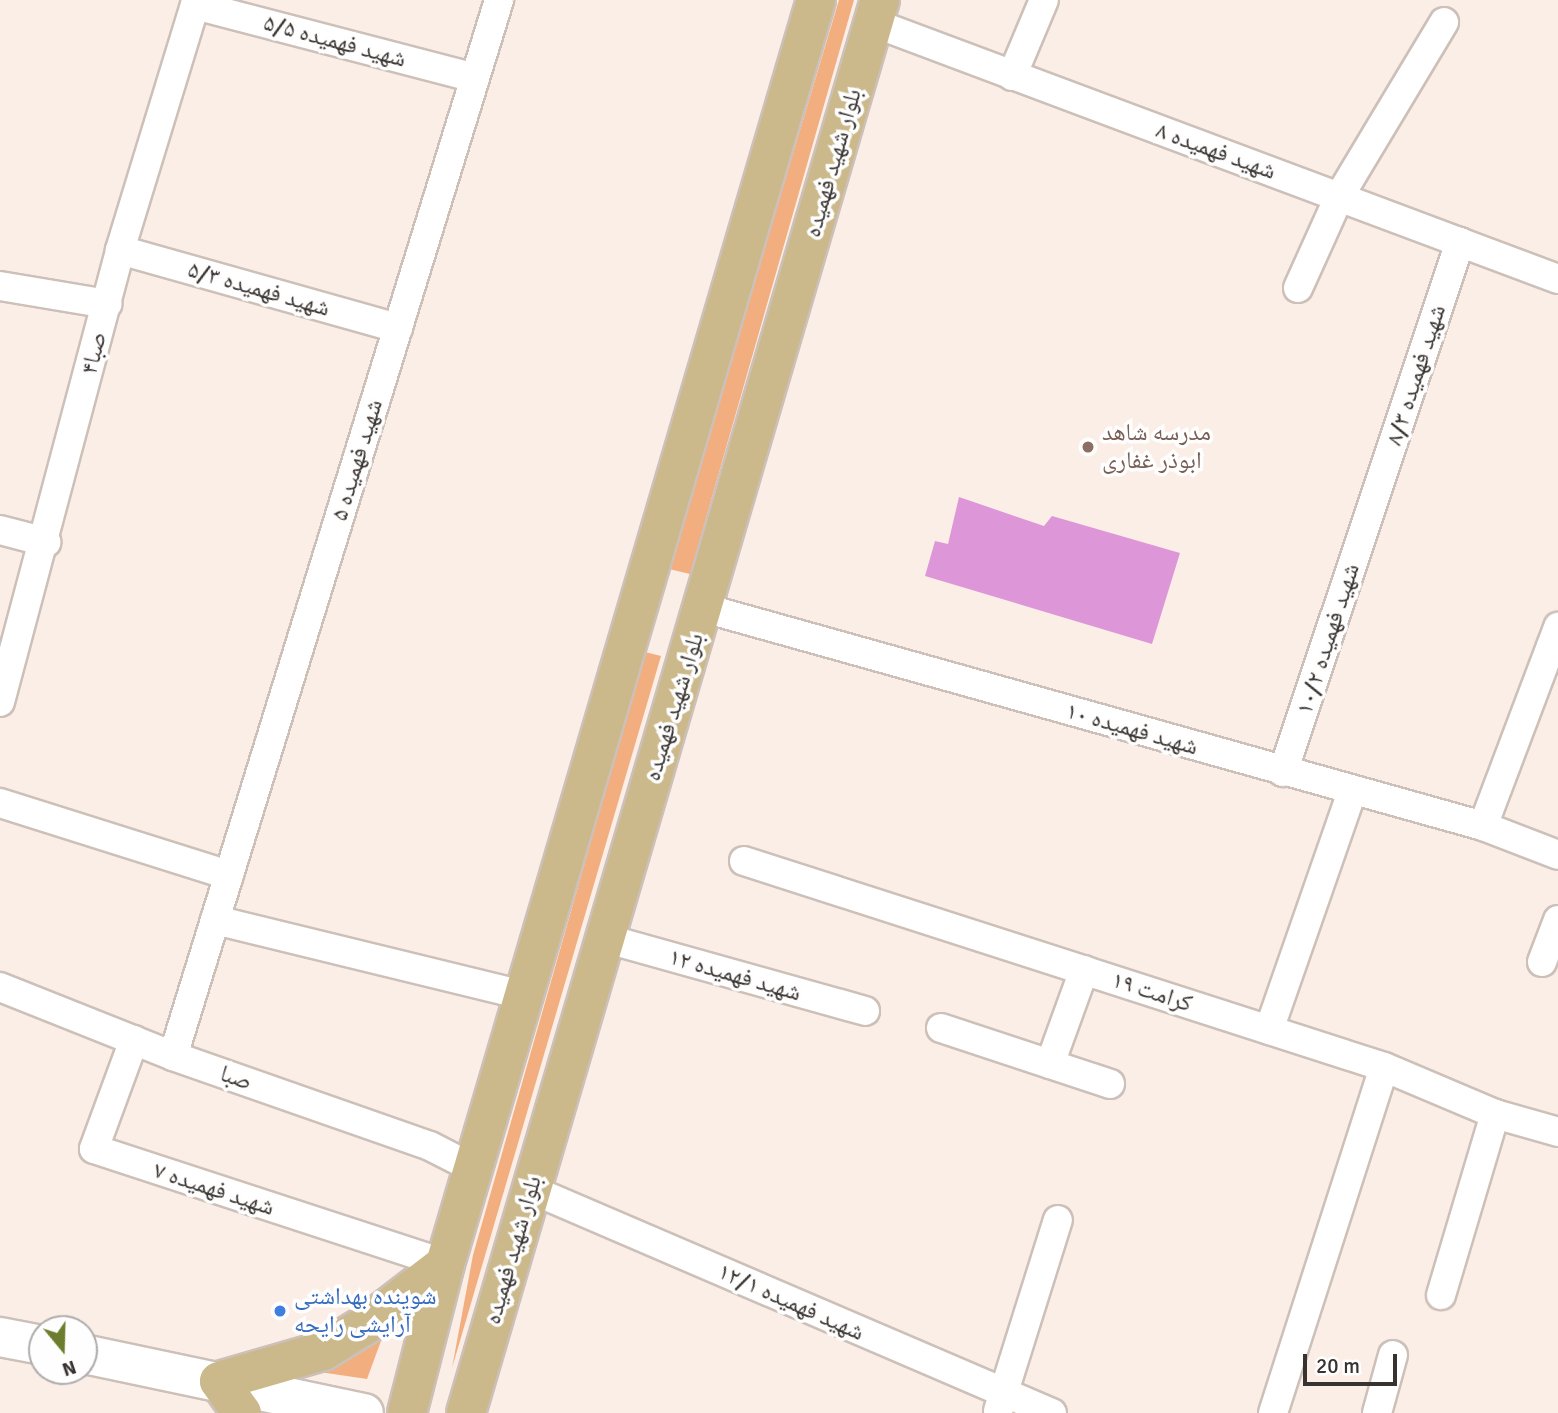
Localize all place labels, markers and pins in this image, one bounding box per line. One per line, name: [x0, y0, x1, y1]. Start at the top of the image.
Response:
place label: مدرسه شاهد ابوذر غفاری: [1102, 419, 1211, 475]
marker: مدرسه شاهد ابوذر غفاری: [1080, 439, 1096, 455]
place label: شوینده بهداشتی آرایشی رایحه: [294, 1283, 436, 1339]
marker: شوینده بهداشتی آرایشی رایحه: [272, 1303, 288, 1319]

